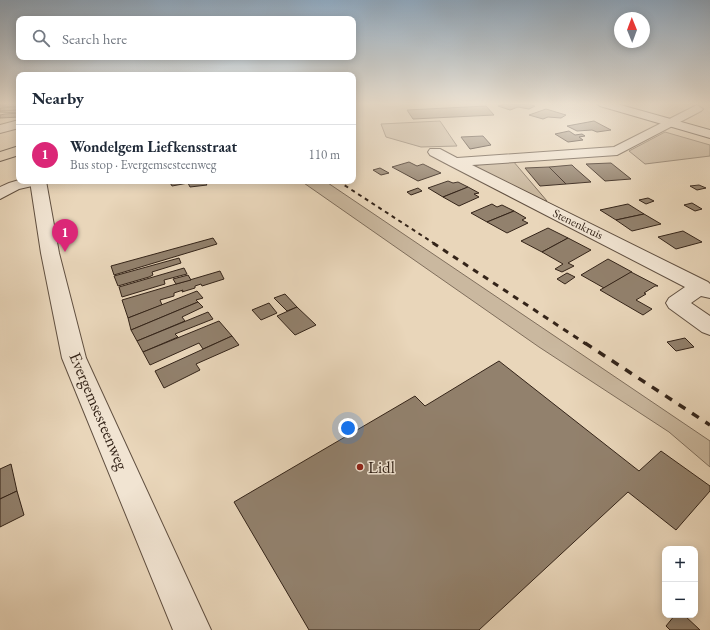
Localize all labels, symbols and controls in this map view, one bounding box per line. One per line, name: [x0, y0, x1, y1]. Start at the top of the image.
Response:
north arrow: [614, 12, 650, 48]
search box: [16, 16, 356, 60]
icon: search: [30, 27, 52, 49]
text: Search here: [62, 29, 127, 48]
text: Nearby: [32, 87, 84, 109]
text: Wondelgem Liefkensstraat: [70, 137, 237, 156]
text: 1: [42, 146, 48, 163]
text: 110 m: [309, 146, 340, 163]
text: Bus stop · Evergemsesteenweg: [70, 156, 217, 173]
street label: Stenenkruis: [550, 205, 606, 243]
pin: 1: [52, 219, 78, 252]
street label: Evergemsesteenweg: [64, 349, 134, 474]
your location: [338, 418, 358, 438]
place label: Lidl: [368, 456, 395, 478]
marker: Lidl: [355, 462, 365, 472]
map controls: [662, 546, 698, 618]
button: +: [662, 546, 698, 582]
button: −: [662, 582, 698, 618]

